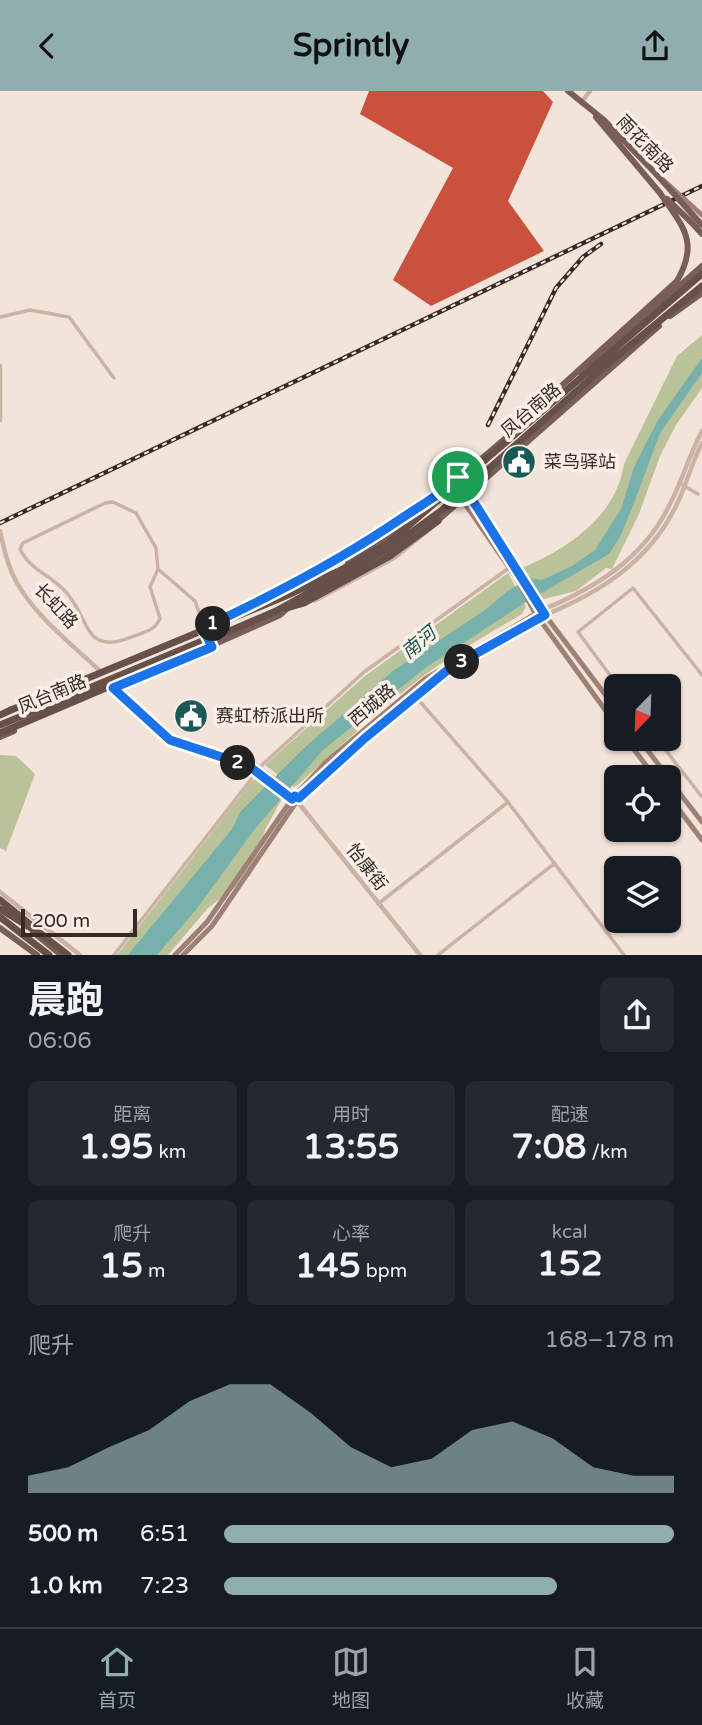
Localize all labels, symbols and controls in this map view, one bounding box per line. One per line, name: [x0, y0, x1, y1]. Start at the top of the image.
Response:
icon: back: [28, 27, 66, 65]
text: Sprintly: [293, 27, 409, 65]
icon: share: [636, 27, 674, 65]
street label: 雨花南路: [612, 110, 678, 178]
street label: 凤台南路: [497, 378, 565, 442]
public building icon: 菜鸟驿站: [500, 443, 538, 481]
pin: [428, 447, 488, 507]
place label: 菜鸟驿站: [544, 451, 616, 473]
icon: arrive: [439, 458, 477, 496]
street label: 长虹路: [30, 579, 82, 633]
pin: 1: [196, 607, 230, 641]
text: 1: [207, 612, 218, 634]
water label: 南河: [397, 620, 444, 664]
pin: 3: [444, 645, 480, 679]
text: 3: [456, 650, 467, 672]
street label: 凤台南路: [15, 670, 89, 718]
north arrow: [604, 674, 681, 751]
map controls: [604, 674, 681, 933]
street label: 西城路: [344, 679, 400, 731]
public building icon: 赛虹桥派出所: [172, 697, 210, 735]
place label: 赛虹桥派出所: [216, 705, 324, 727]
pin: 2: [220, 745, 256, 781]
text: 2: [232, 751, 243, 773]
button: locate: [604, 765, 681, 842]
street label: 怡康街: [342, 839, 392, 895]
button: layers: [604, 856, 681, 933]
scale bar: [21, 906, 136, 938]
text: 200 m: [32, 910, 90, 932]
text: 晨跑: [28, 978, 104, 1024]
button: share: [600, 978, 674, 1052]
text: 06:06: [28, 1027, 92, 1055]
text: 距离: [113, 1104, 151, 1126]
text: 用时: [332, 1104, 370, 1126]
text: 配速: [551, 1104, 589, 1126]
text: 1.95: [78, 1126, 153, 1168]
text: 13:55: [302, 1126, 400, 1168]
text: 7:08: [512, 1126, 587, 1168]
text: km: [153, 1141, 186, 1163]
text: /km: [587, 1141, 628, 1163]
text: kcal: [552, 1221, 588, 1243]
text: 爬升: [113, 1223, 151, 1245]
text: 心率: [332, 1223, 370, 1245]
text: 152: [537, 1243, 603, 1285]
text: 15: [99, 1245, 143, 1287]
text: 145: [295, 1245, 361, 1287]
text: m: [143, 1260, 166, 1282]
text: bpm: [361, 1260, 407, 1282]
text: 168–178 m: [545, 1326, 674, 1354]
text: 爬升: [28, 1332, 74, 1360]
text: 500 m: [28, 1520, 98, 1548]
text: 6:51: [140, 1520, 189, 1548]
text: 1.0 km: [28, 1572, 103, 1600]
text: 7:23: [140, 1572, 189, 1600]
tab: 首页: [98, 1643, 136, 1712]
tab: 地图: [332, 1643, 370, 1712]
tab: 收藏: [566, 1643, 604, 1712]

